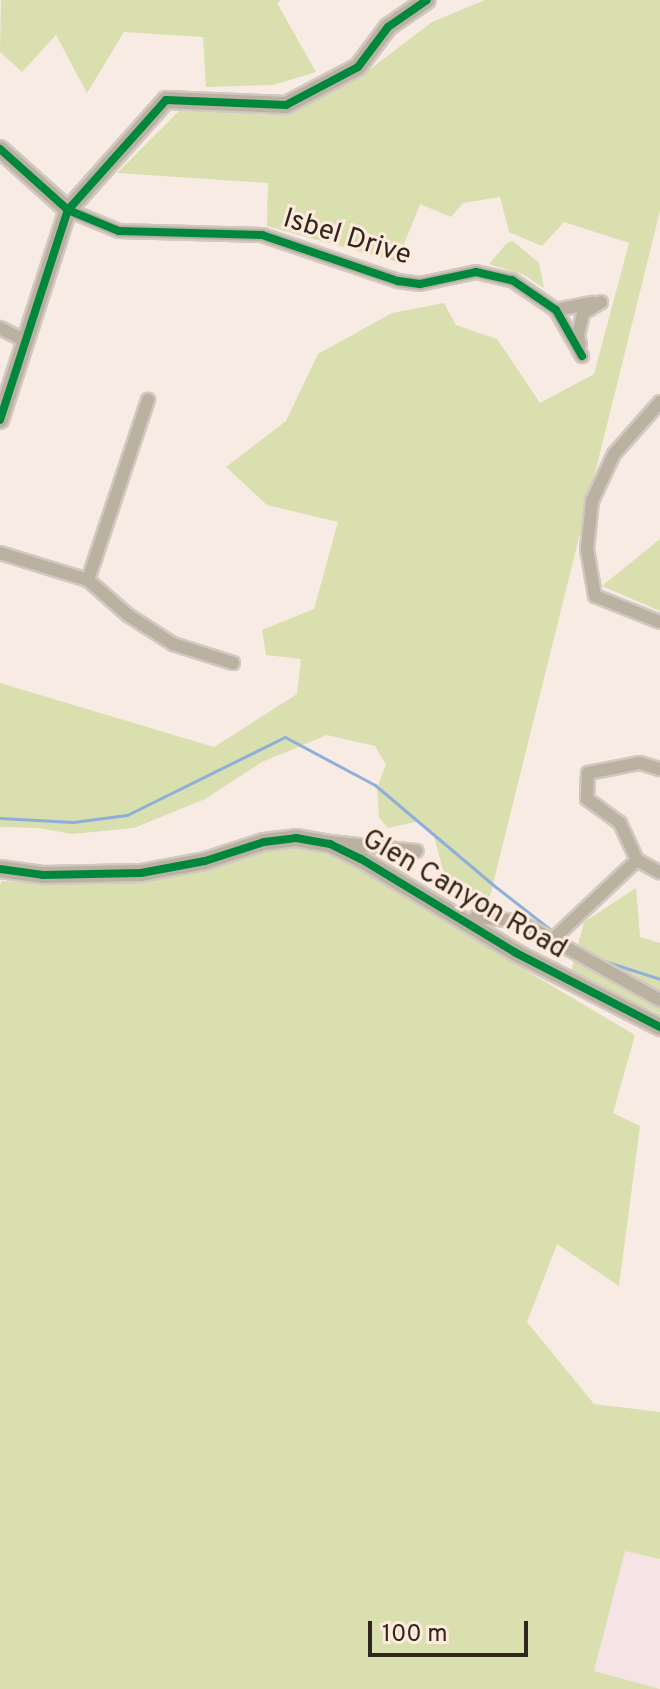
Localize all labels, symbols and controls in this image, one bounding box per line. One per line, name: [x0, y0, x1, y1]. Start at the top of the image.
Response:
street label: Isbel Drive: [279, 203, 415, 273]
street label: Glen Canyon Road: [356, 823, 572, 967]
scale bar: [372, 1605, 532, 1655]
text: 100 m: [382, 1620, 448, 1650]

